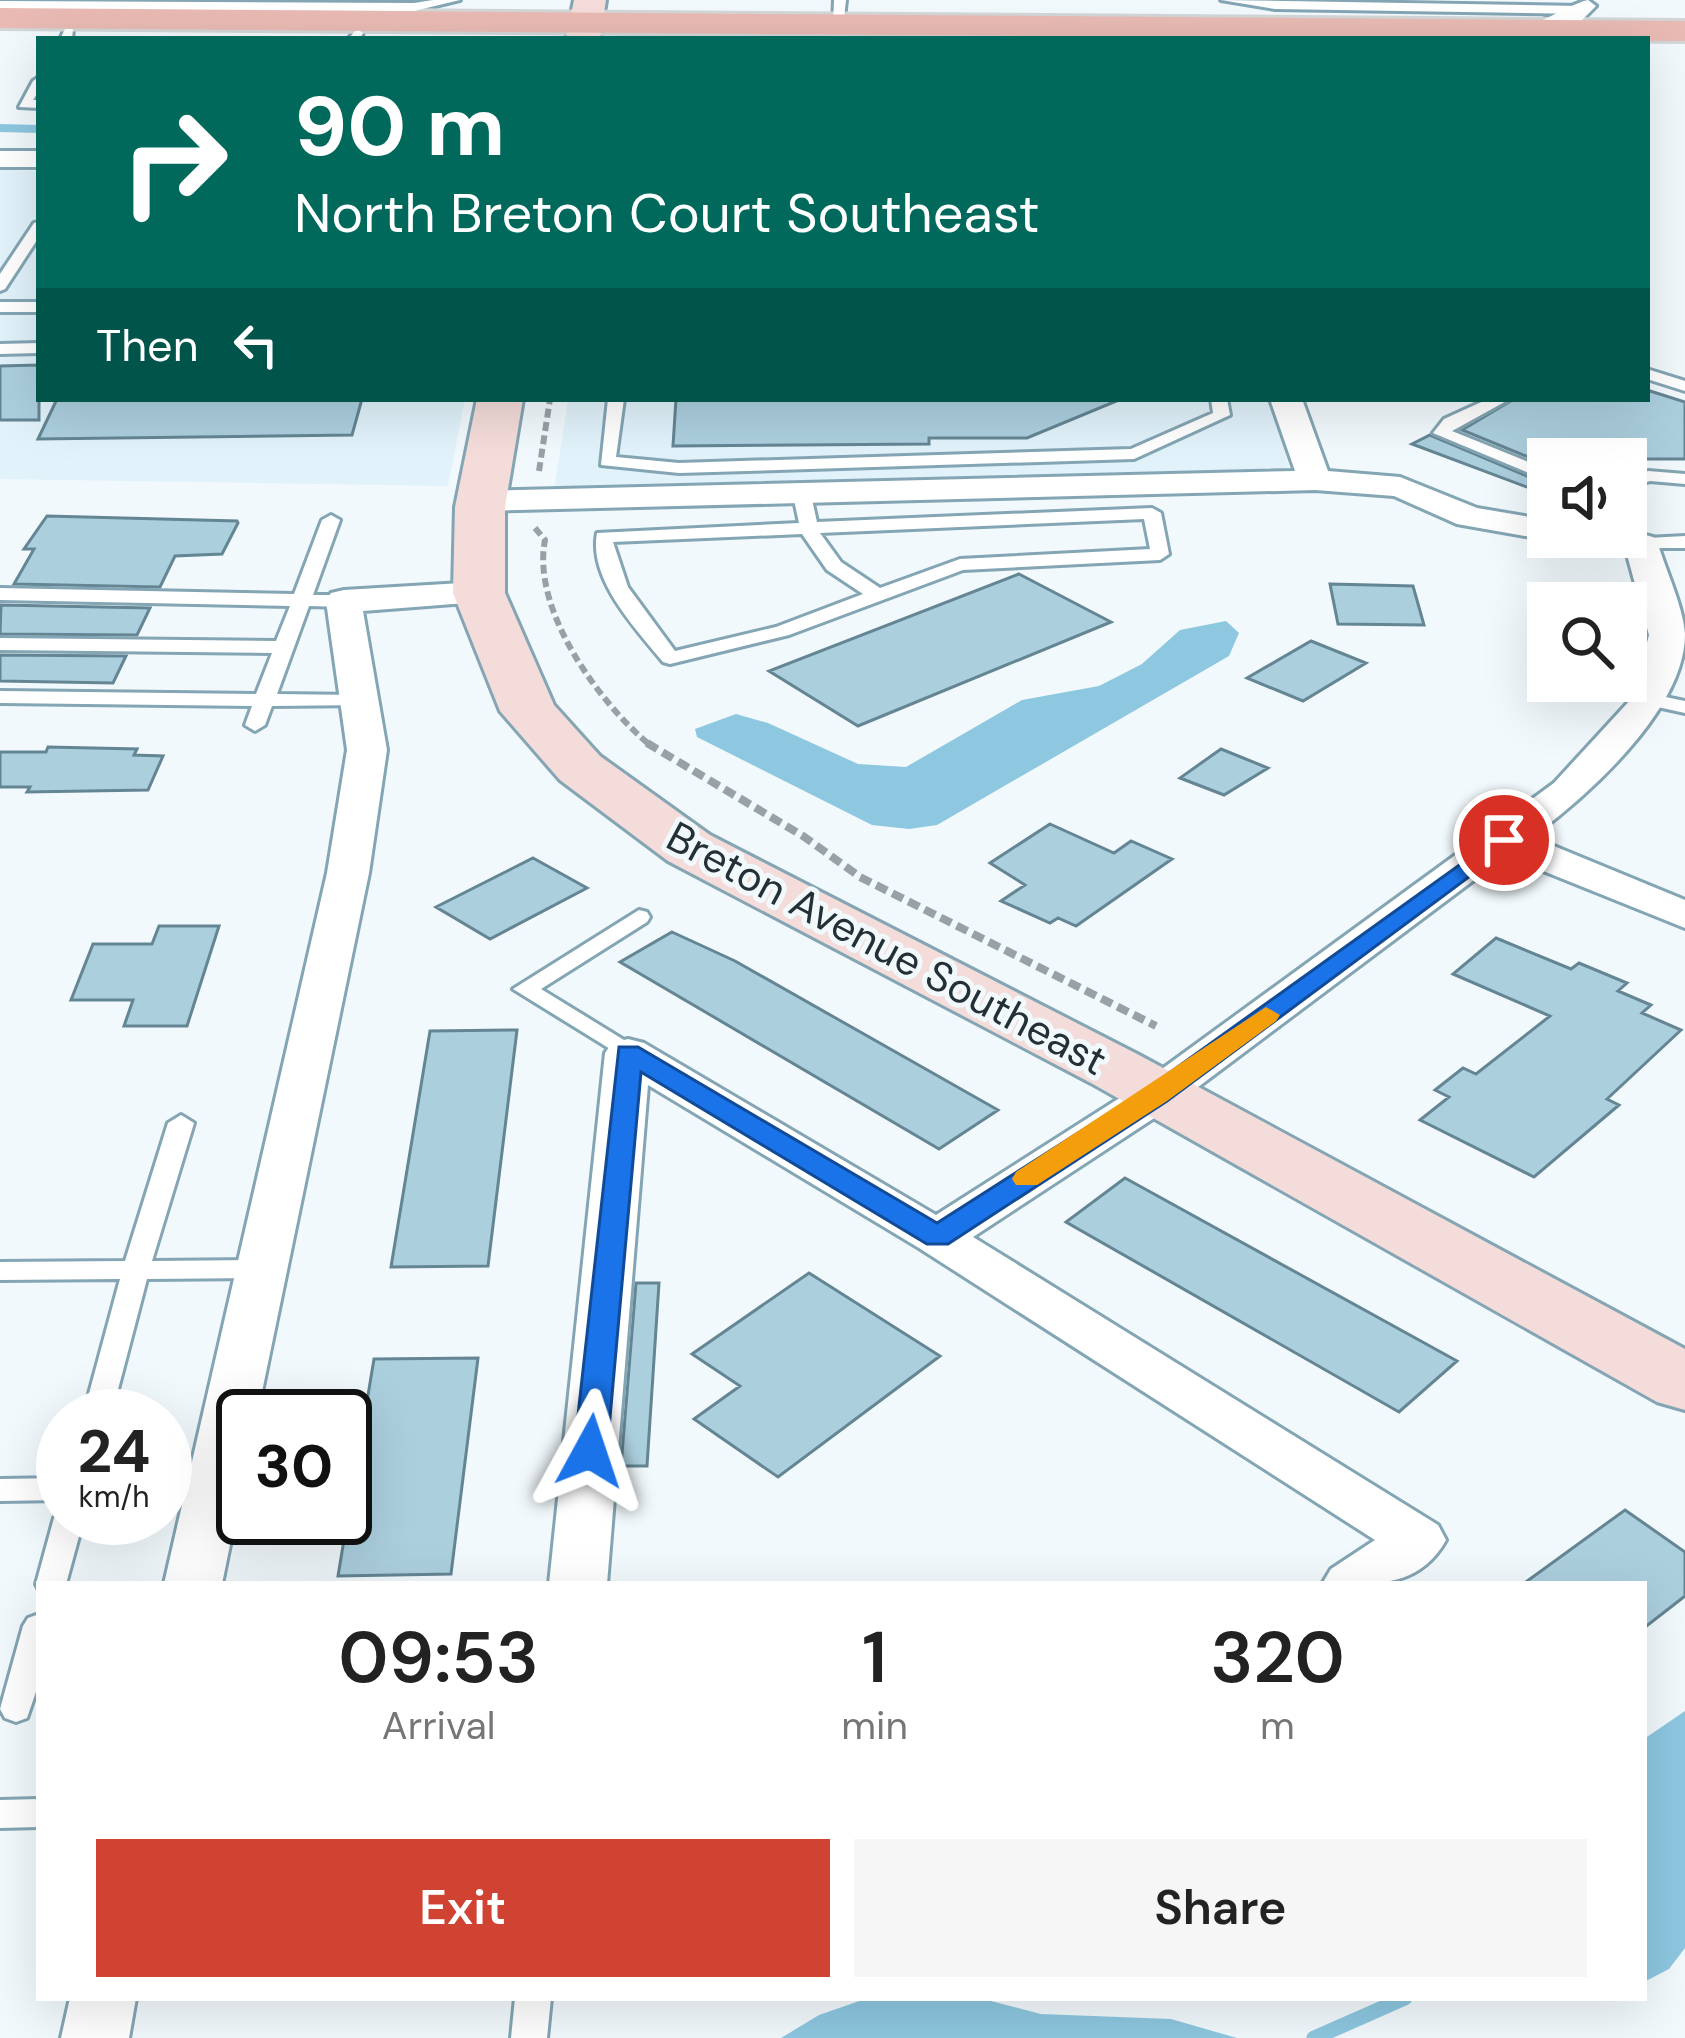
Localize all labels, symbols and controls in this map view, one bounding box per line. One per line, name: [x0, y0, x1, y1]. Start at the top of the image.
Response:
text: 90 m: [294, 72, 505, 181]
icon: right: [96, 84, 252, 240]
text: North Breton Court Southeast: [294, 178, 1040, 249]
icon: left: [223, 312, 289, 378]
text: Then: [96, 316, 199, 375]
map controls: [1527, 438, 1647, 702]
button: sound: [1527, 438, 1647, 558]
button: search: [1527, 582, 1647, 702]
pin: [1453, 789, 1555, 891]
icon: arrive: [1471, 807, 1537, 873]
street label: Breton Avenue Southeast: [657, 809, 1116, 1088]
position arrow: [527, 1388, 653, 1514]
speed limit sign: 30: [216, 1389, 372, 1545]
text: 24: [77, 1412, 151, 1491]
text: km/h: [79, 1477, 149, 1516]
text: 09:53: [338, 1611, 539, 1704]
text: 1: [862, 1611, 887, 1704]
text: 320: [1210, 1611, 1345, 1704]
text: Arrival: [382, 1700, 495, 1751]
text: min: [841, 1700, 908, 1751]
text: m: [1260, 1700, 1295, 1751]
button: Exit: [96, 1839, 830, 1977]
button: Share: [854, 1839, 1587, 1977]

